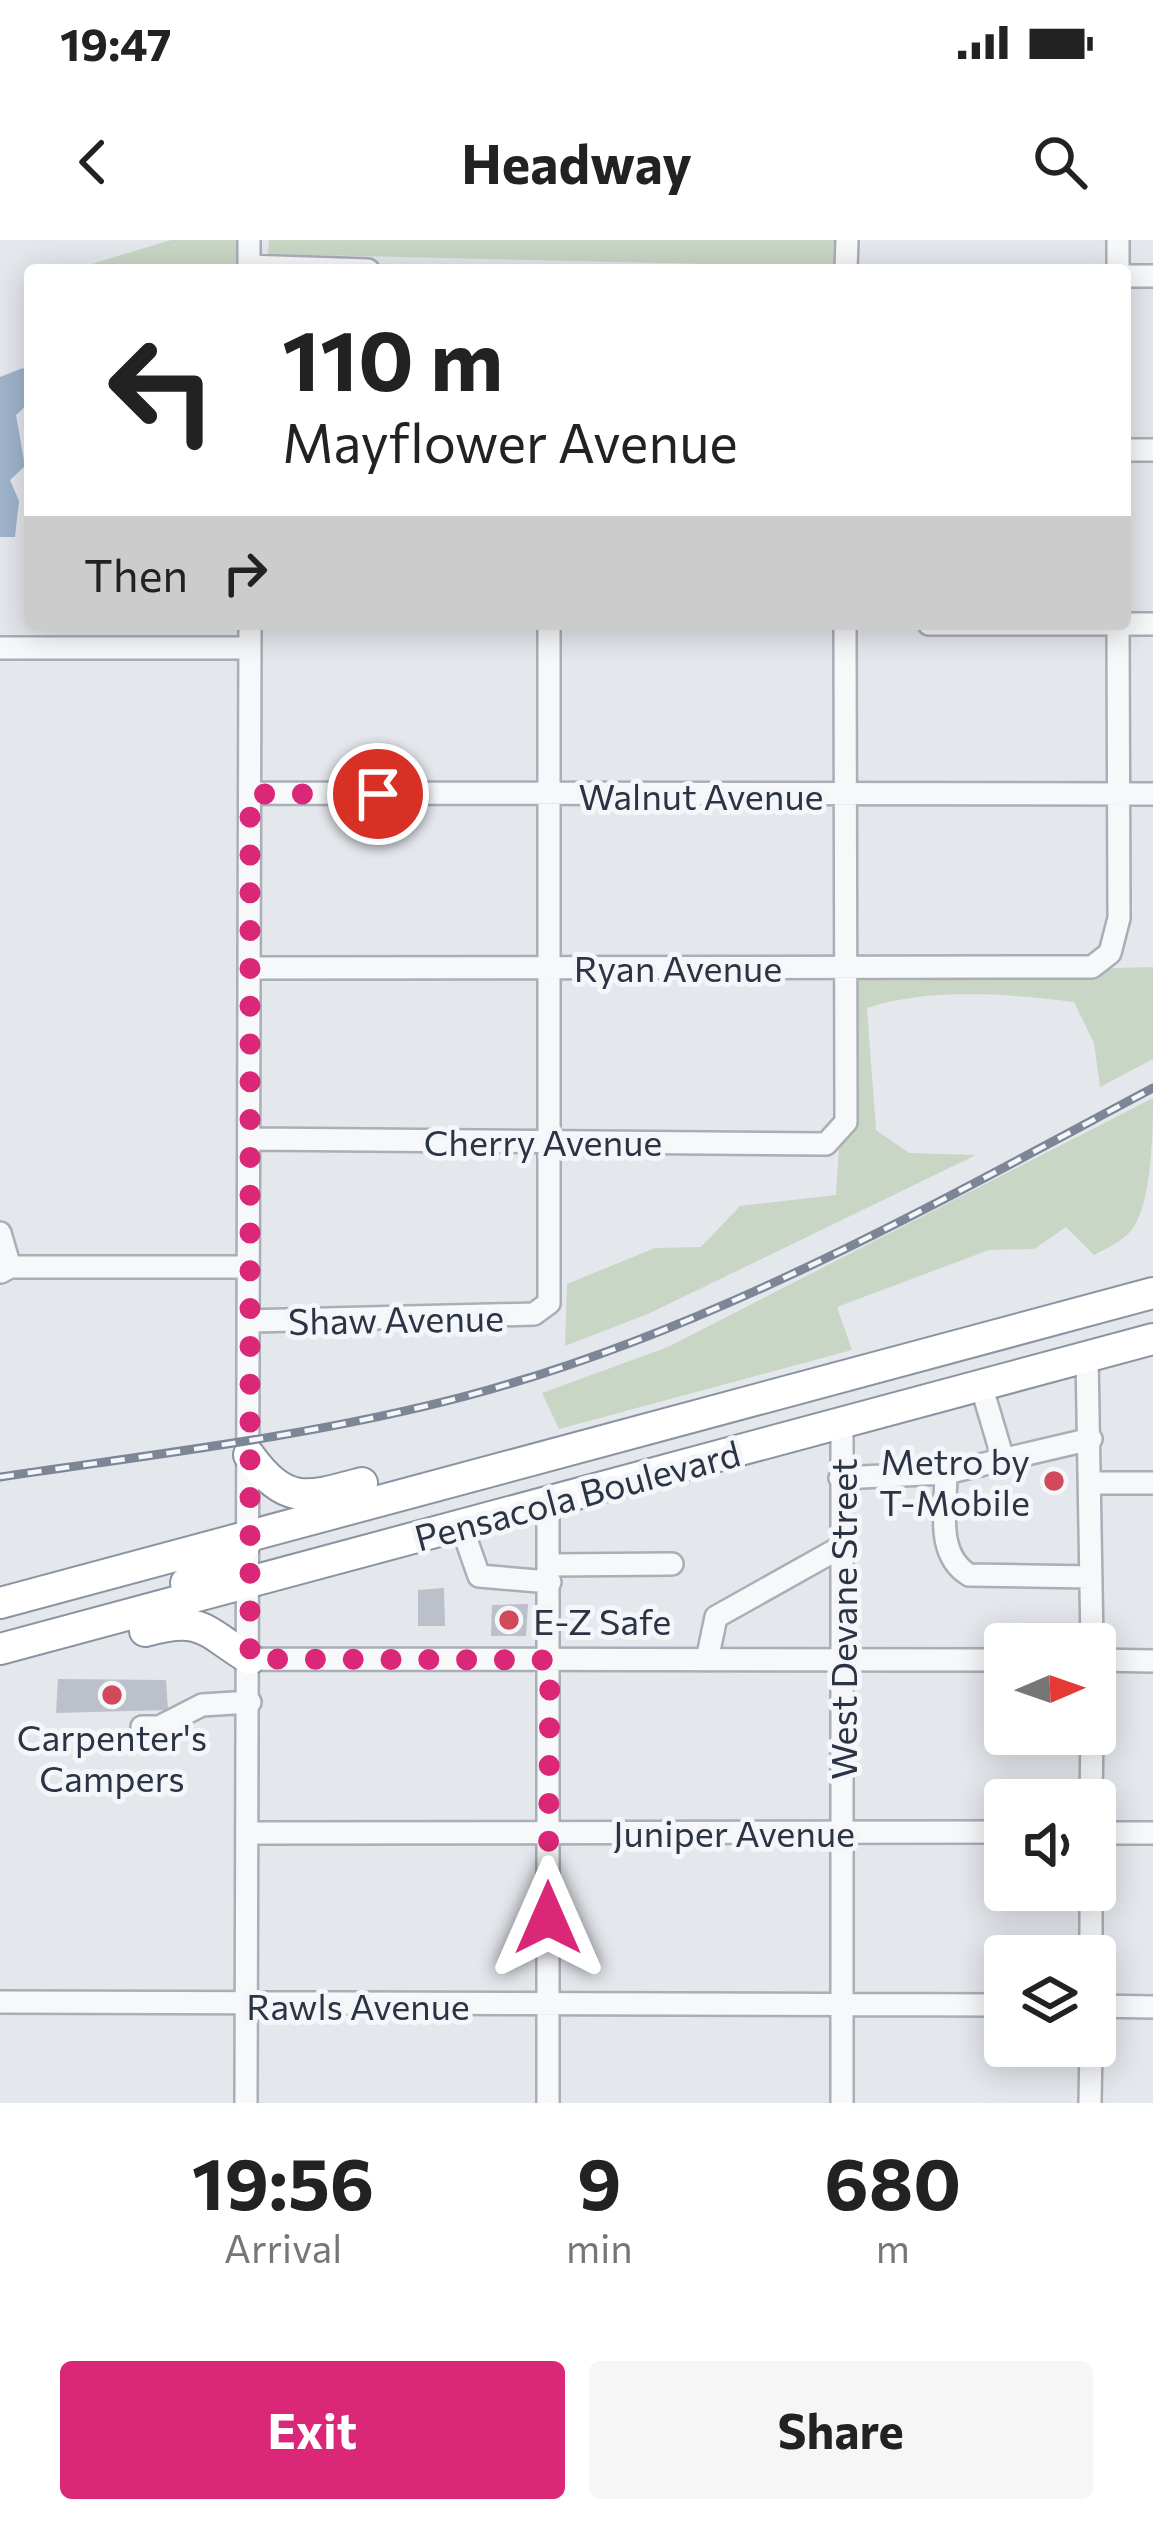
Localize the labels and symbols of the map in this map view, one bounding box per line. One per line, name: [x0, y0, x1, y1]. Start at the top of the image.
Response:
pin: [327, 743, 429, 845]
street label: Walnut Avenue: [578, 773, 824, 817]
street label: Ryan Avenue: [574, 945, 782, 989]
street label: Cherry Avenue: [424, 1119, 662, 1163]
street label: Shaw Avenue: [288, 1294, 504, 1342]
street label: Pensacola Boulevard: [410, 1429, 744, 1559]
place label: Metro by T-Mobile: [879, 1438, 1030, 1523]
street label: West Devane Street: [820, 1458, 864, 1780]
marker: Metro by T-Mobile: [1041, 1468, 1067, 1494]
place label: E-Z Safe: [533, 1598, 671, 1642]
marker: E-Z Safe: [496, 1607, 522, 1633]
north arrow: [984, 1623, 1116, 1755]
marker: Carpenter's Campers: [99, 1682, 125, 1708]
place label: Carpenter's Campers: [17, 1714, 207, 1799]
street label: Juniper Avenue: [613, 1810, 855, 1854]
position arrow: [485, 1855, 611, 1981]
street label: Rawls Avenue: [246, 1983, 470, 2027]

